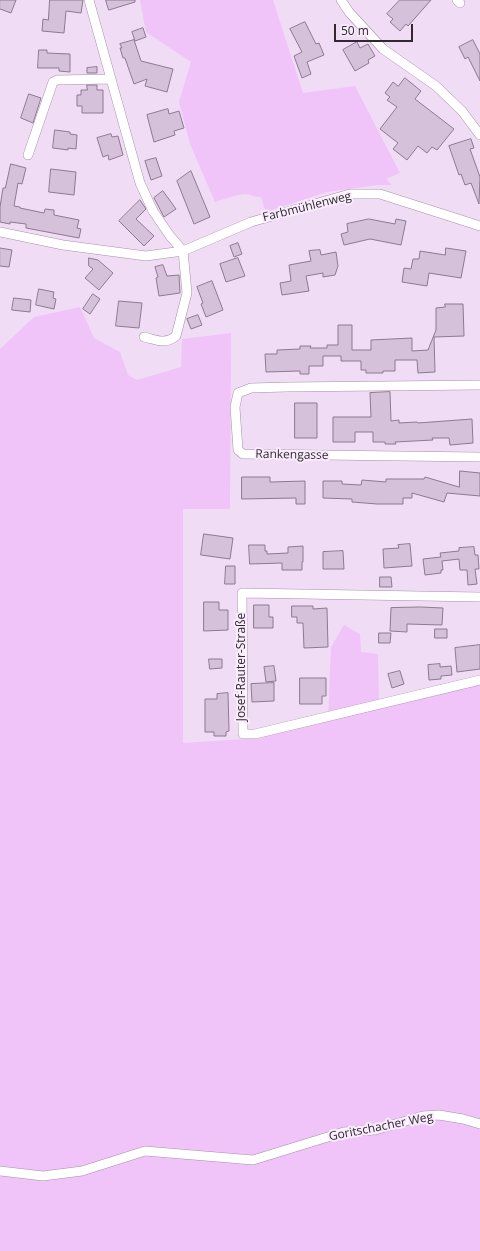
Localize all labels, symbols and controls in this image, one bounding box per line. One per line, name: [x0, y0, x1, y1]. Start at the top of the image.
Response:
scale bar: [336, 16, 415, 42]
text: 50 m: [341, 22, 369, 39]
street label: Farbmühlenweg: [261, 189, 353, 225]
street label: Rankengasse: [255, 447, 329, 463]
street label: Josef-Rauter-Straße: [235, 613, 249, 721]
street label: Goritschacher Weg: [328, 1110, 434, 1144]

